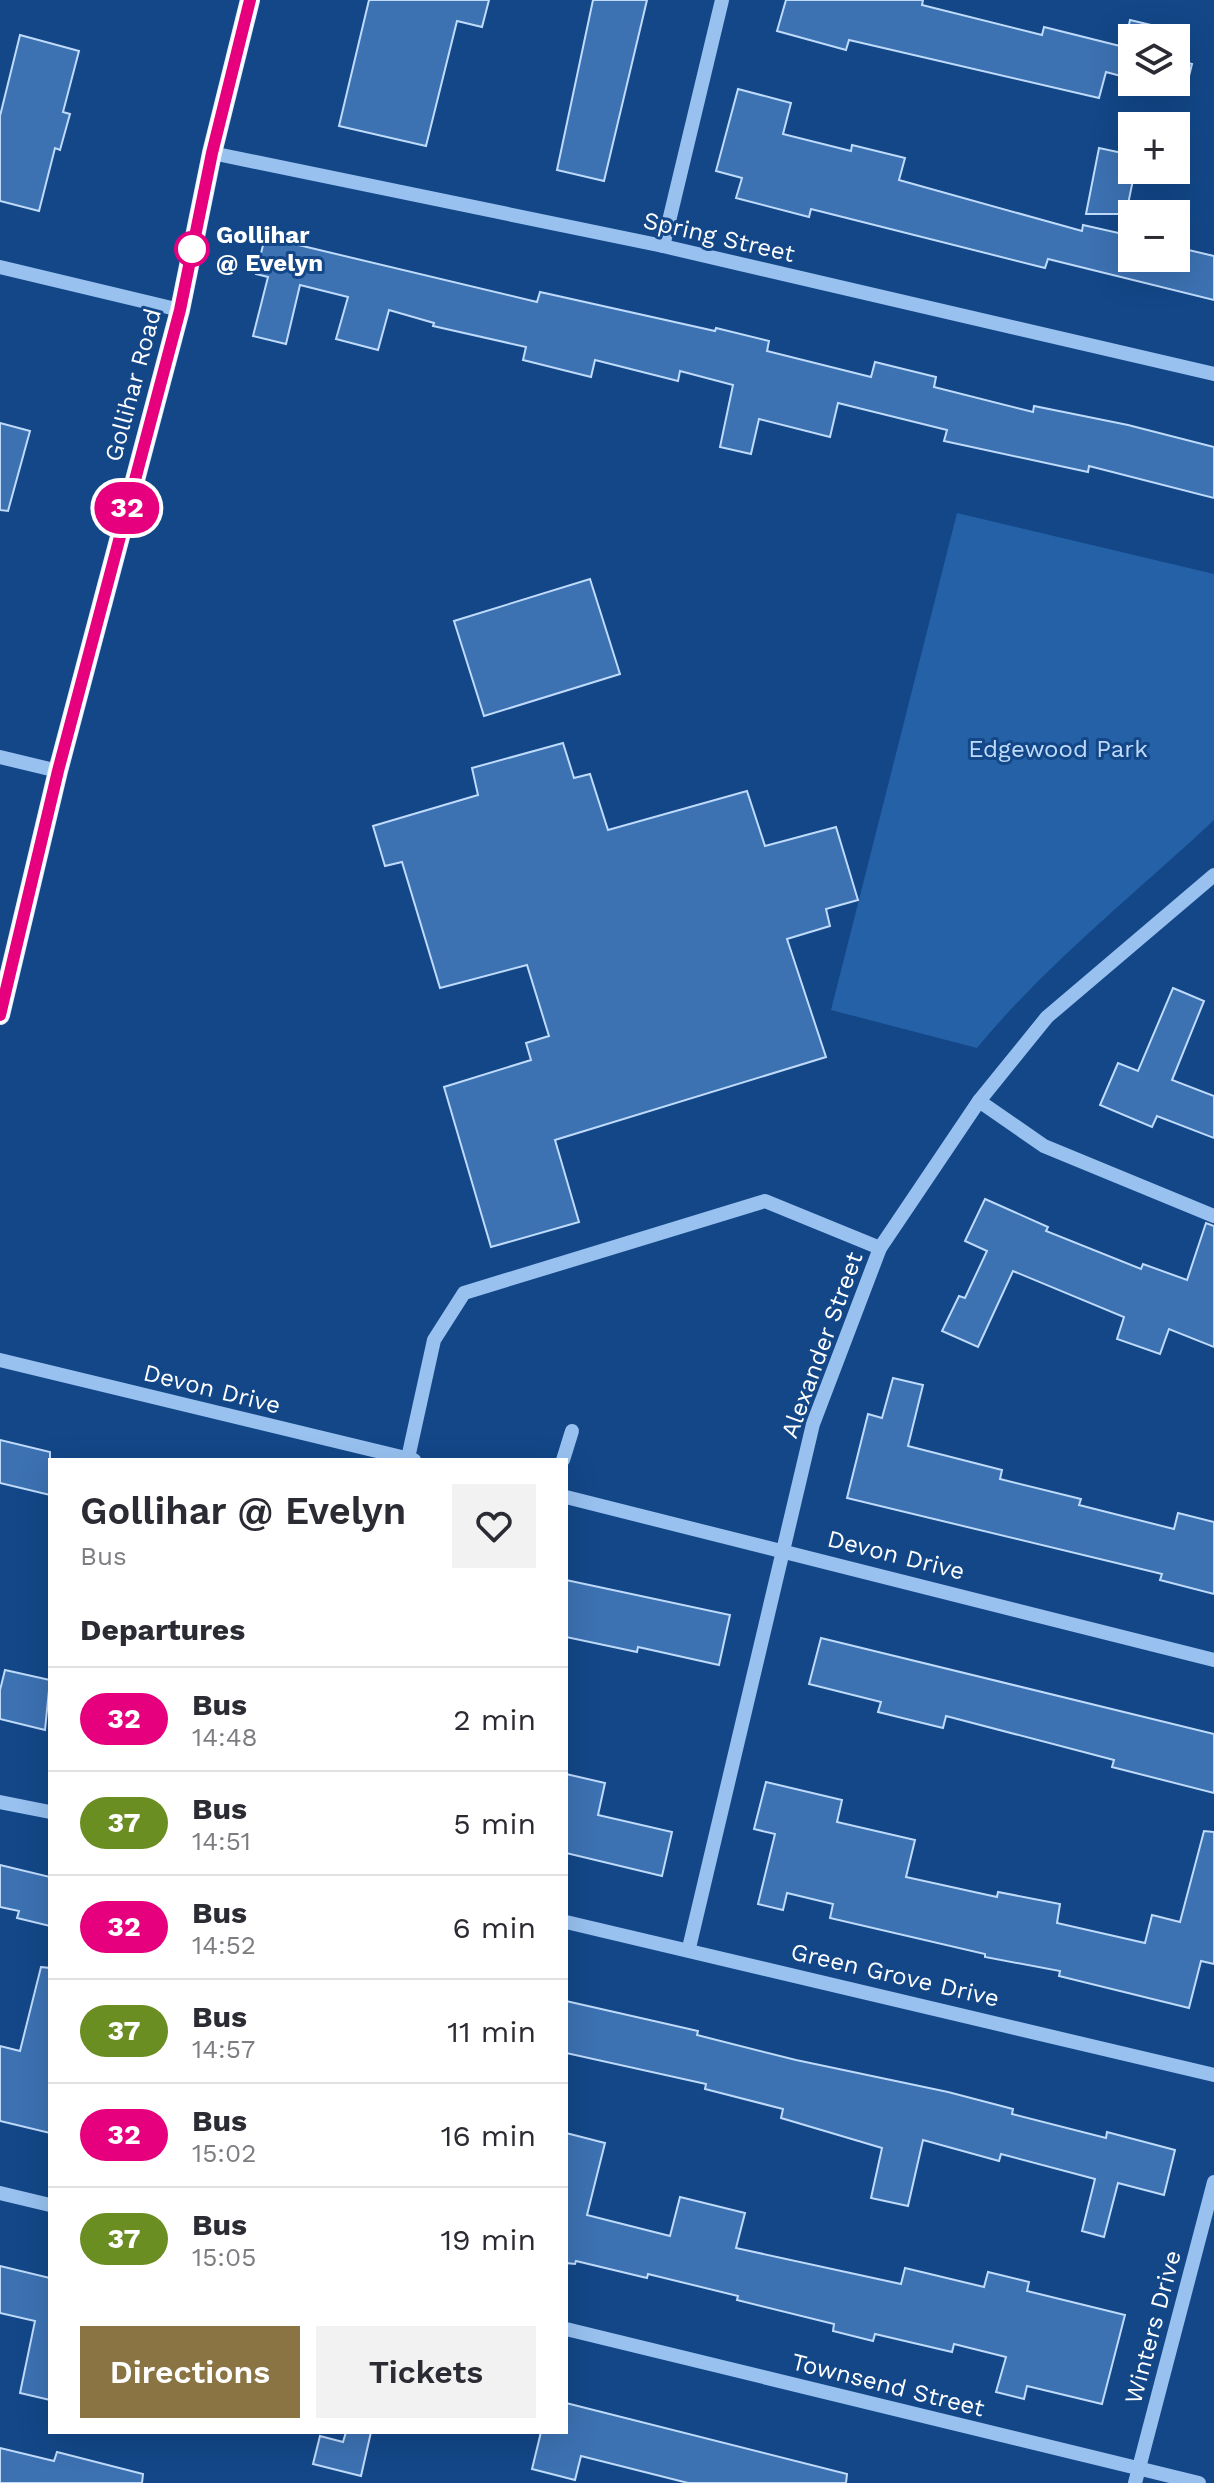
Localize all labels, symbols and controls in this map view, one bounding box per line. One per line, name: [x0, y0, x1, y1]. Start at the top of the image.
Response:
map controls: [1118, 24, 1190, 272]
button: layers: [1118, 24, 1190, 96]
button: +: [1118, 112, 1190, 184]
button: −: [1118, 200, 1190, 272]
street label: Spring Street: [641, 206, 797, 268]
place label: Gollihar @ Evelyn: [216, 221, 323, 277]
marker: Gollihar @ Evelyn: [175, 232, 209, 266]
street label: Gollihar Road: [99, 305, 167, 465]
line badge: 32: [91, 482, 163, 534]
text: 32: [110, 491, 144, 524]
park label: Edgewood Park: [968, 735, 1148, 763]
street label: Alexander Street: [775, 1248, 869, 1442]
street label: Devon Drive: [140, 1358, 284, 1420]
button: heart: [452, 1484, 536, 1568]
text: Gollihar @ Evelyn: [80, 1489, 406, 1533]
street label: Devon Drive: [824, 1524, 968, 1586]
text: Bus: [80, 1541, 127, 1571]
text: Departures: [80, 1612, 245, 1647]
text: Bus: [192, 1687, 247, 1722]
text: 32: [107, 1702, 141, 1735]
text: 2 min: [453, 1702, 536, 1737]
text: 14:48: [192, 1722, 258, 1752]
text: Bus: [192, 1791, 247, 1826]
text: 37: [108, 1806, 140, 1839]
text: 5 min: [453, 1806, 536, 1841]
text: 14:51: [192, 1826, 251, 1856]
text: Bus: [192, 1895, 247, 1930]
text: 32: [107, 1910, 141, 1943]
text: 6 min: [452, 1910, 536, 1945]
text: 14:52: [192, 1930, 256, 1960]
street label: Green Grove Drive: [788, 1937, 1002, 2013]
text: Bus: [192, 1999, 247, 2034]
text: 37: [108, 2014, 140, 2047]
text: 11 min: [447, 2014, 536, 2049]
text: 14:57: [192, 2034, 255, 2064]
text: Bus: [192, 2103, 247, 2138]
text: 32: [107, 2118, 141, 2151]
text: 16 min: [441, 2118, 536, 2153]
text: 15:02: [192, 2138, 256, 2168]
text: Bus: [192, 2207, 247, 2242]
text: 37: [108, 2222, 140, 2255]
text: 19 min: [440, 2222, 536, 2257]
text: 15:05: [192, 2242, 256, 2272]
street label: Winters Drive: [1119, 2247, 1187, 2407]
button: Directions: [80, 2326, 300, 2418]
button: Tickets: [316, 2326, 536, 2418]
street label: Townsend Street: [789, 2348, 987, 2422]

